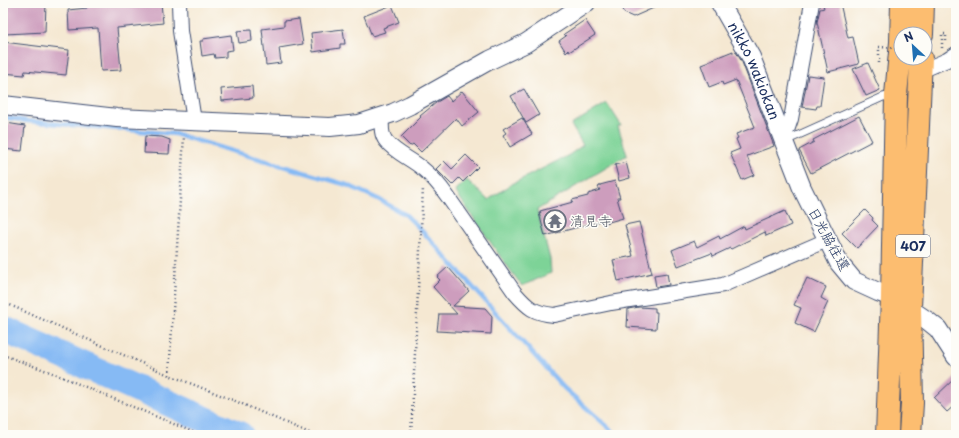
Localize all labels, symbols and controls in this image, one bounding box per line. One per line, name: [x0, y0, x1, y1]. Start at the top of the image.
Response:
street label: nikko wakiokan: [723, 18, 785, 123]
north arrow: [893, 26, 933, 66]
text: N: [901, 27, 916, 46]
street label: 日光脇往還: [803, 203, 856, 274]
temple icon: 清見寺: [542, 208, 568, 234]
place label: 清見寺: [570, 210, 612, 231]
road number: 407: [896, 235, 930, 257]

